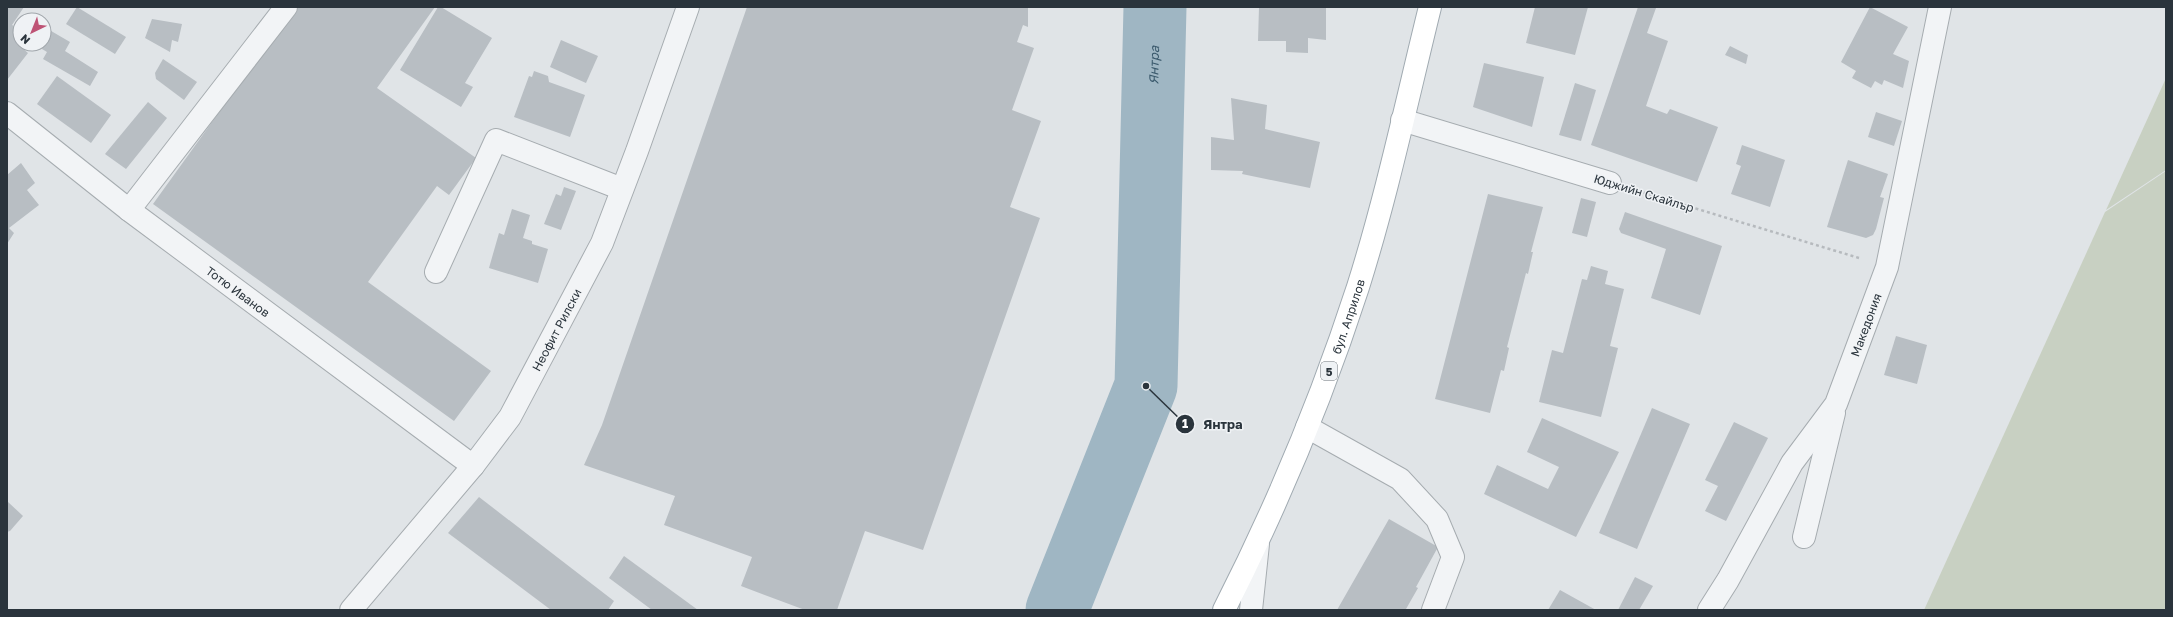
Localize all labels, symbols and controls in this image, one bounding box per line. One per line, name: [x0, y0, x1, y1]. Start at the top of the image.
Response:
north arrow: [12, 12, 52, 52]
text: N: [17, 32, 32, 47]
water label: Янтра: [1145, 45, 1162, 85]
street label: Юджийн Скайлър: [1592, 171, 1696, 215]
street label: Тотю Иванов: [203, 263, 273, 320]
street label: бул. Априлов: [1328, 277, 1368, 356]
street label: Неофит Рилски: [528, 286, 584, 374]
street label: Македония: [1847, 291, 1884, 359]
road number: 5: [1321, 362, 1337, 380]
callout: Янтра: [1175, 412, 1250, 437]
text: 1: [1182, 416, 1188, 431]
text: Янтра: [1203, 416, 1243, 432]

